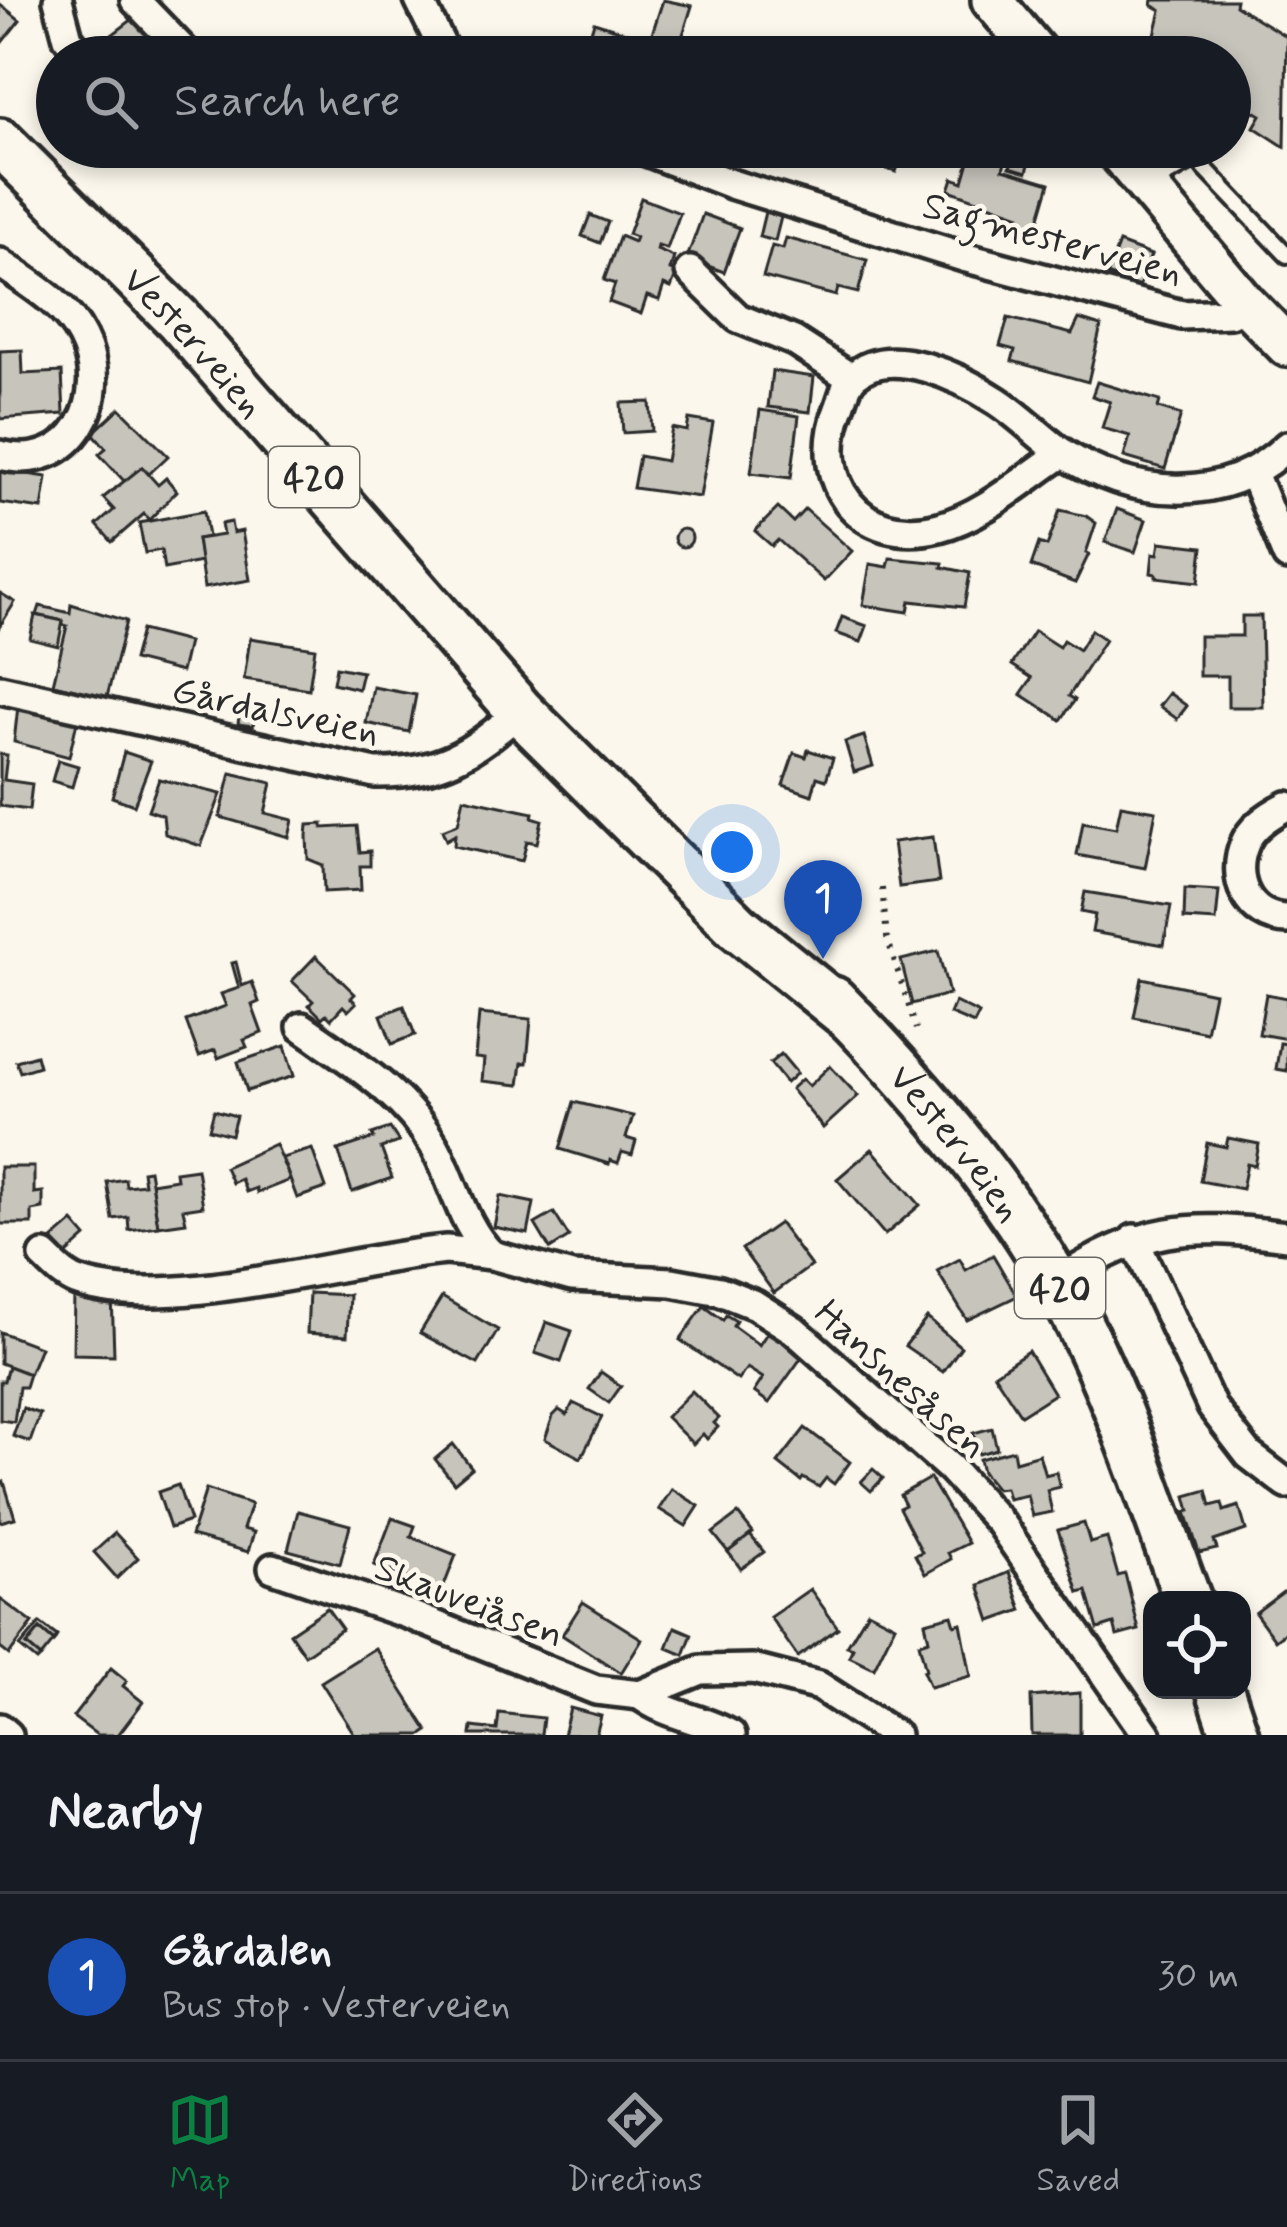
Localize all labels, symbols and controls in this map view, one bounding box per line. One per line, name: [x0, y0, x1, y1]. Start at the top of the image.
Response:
search box: [36, 36, 1251, 168]
icon: search: [78, 69, 144, 135]
text: Search here: [174, 73, 401, 132]
street label: Sagmesterveien: [916, 181, 1188, 302]
street label: Vesterveien: [110, 256, 275, 431]
road number: 420: [269, 447, 359, 507]
street label: Gårdalsveien: [167, 666, 384, 759]
your location: [702, 822, 762, 882]
pin: 1: [784, 860, 862, 959]
street label: Vesterveien: [876, 1054, 1034, 1233]
road number: 420: [1015, 1258, 1105, 1318]
street label: Hansnesåsen: [802, 1289, 997, 1472]
street label: Skauveiåsen: [367, 1543, 571, 1662]
map controls: [1143, 1591, 1251, 1699]
button: locate: [1143, 1591, 1251, 1699]
text: Nearby: [48, 1780, 203, 1846]
text: Gårdalen: [162, 1922, 332, 1981]
text: 1: [78, 1951, 96, 2002]
text: 30 m: [1157, 1951, 1239, 2002]
text: Bus stop · Vesterveien: [162, 1981, 511, 2032]
tab: Map: [167, 2087, 233, 2203]
tab: Directions: [567, 2087, 703, 2203]
tab: Saved: [1037, 2087, 1120, 2203]

